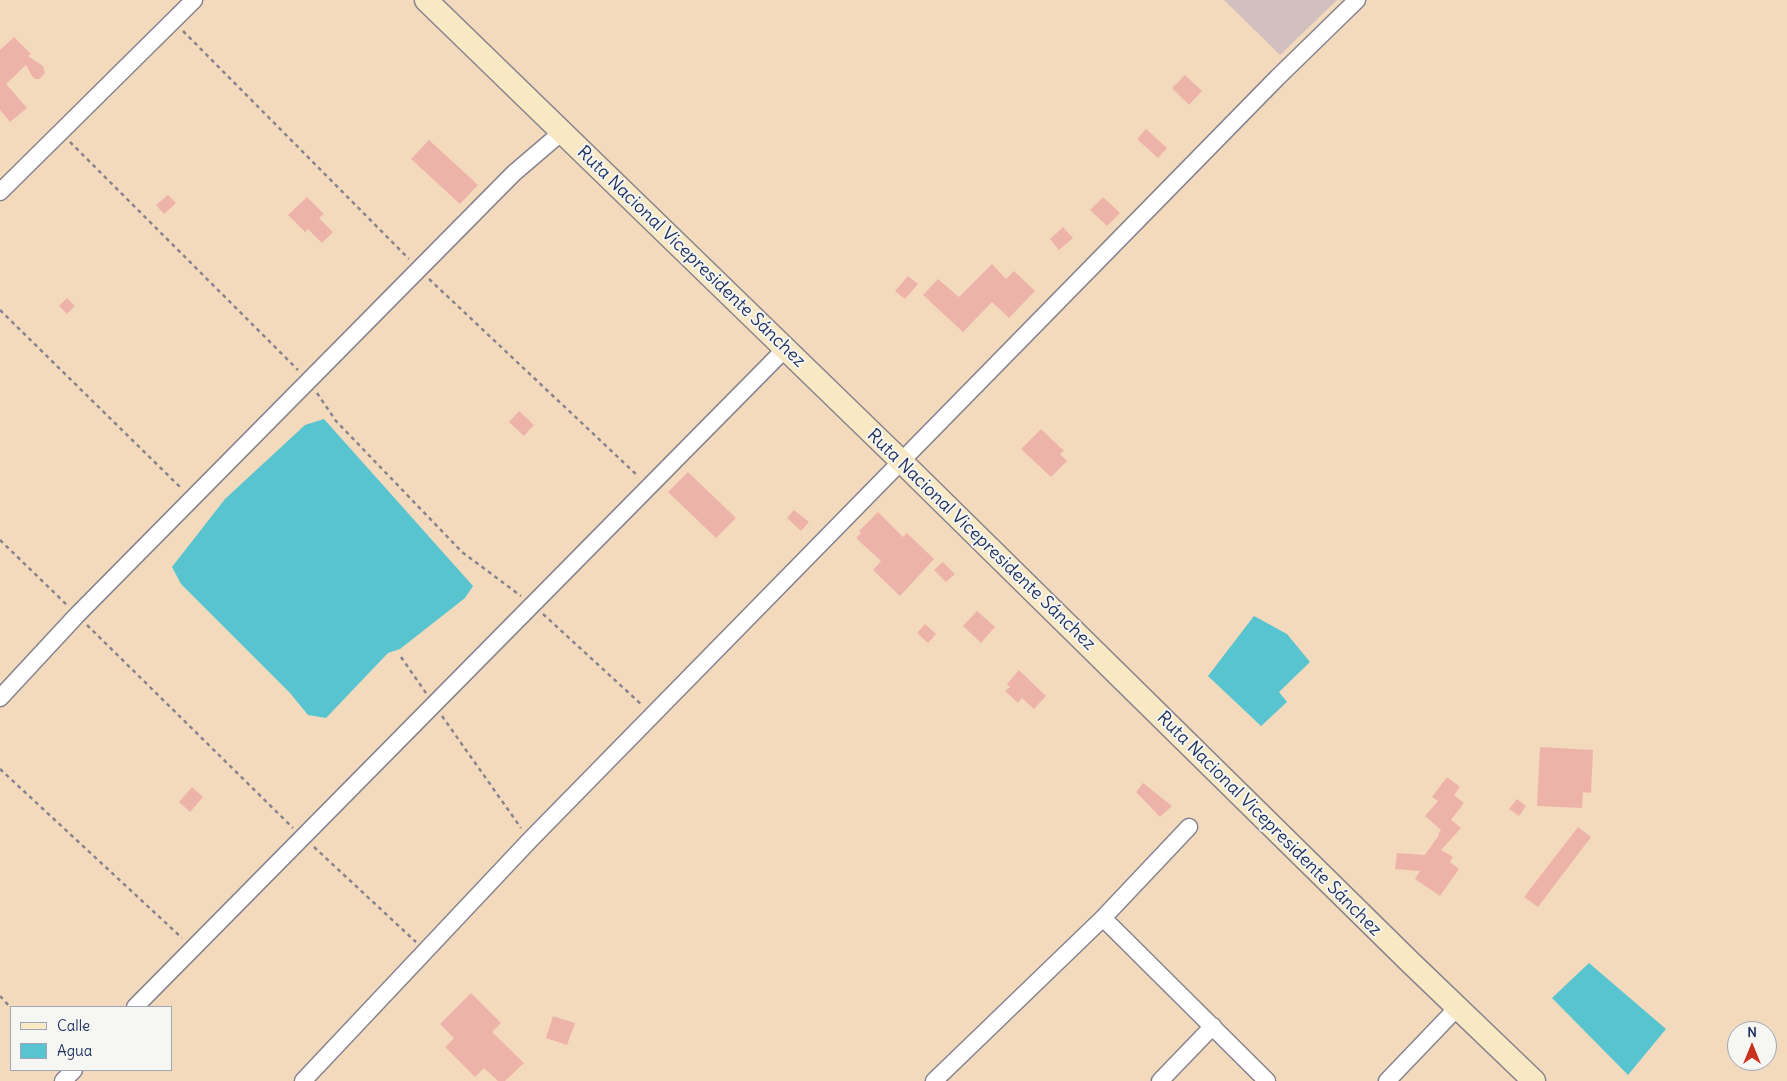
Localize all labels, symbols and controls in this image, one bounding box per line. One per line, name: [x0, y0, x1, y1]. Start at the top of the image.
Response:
street label: Ruta Nacional Vicepresidente Sánchez: [572, 142, 810, 372]
street label: Ruta Nacional Vicepresidente Sánchez: [862, 425, 1100, 655]
street label: Ruta Nacional Vicepresidente Sánchez: [1152, 707, 1386, 941]
legend: [10, 1006, 172, 1071]
text: Calle: [57, 1016, 90, 1035]
north arrow: [1727, 1021, 1777, 1071]
text: N: [1747, 1023, 1757, 1041]
text: Agua: [57, 1041, 92, 1060]

